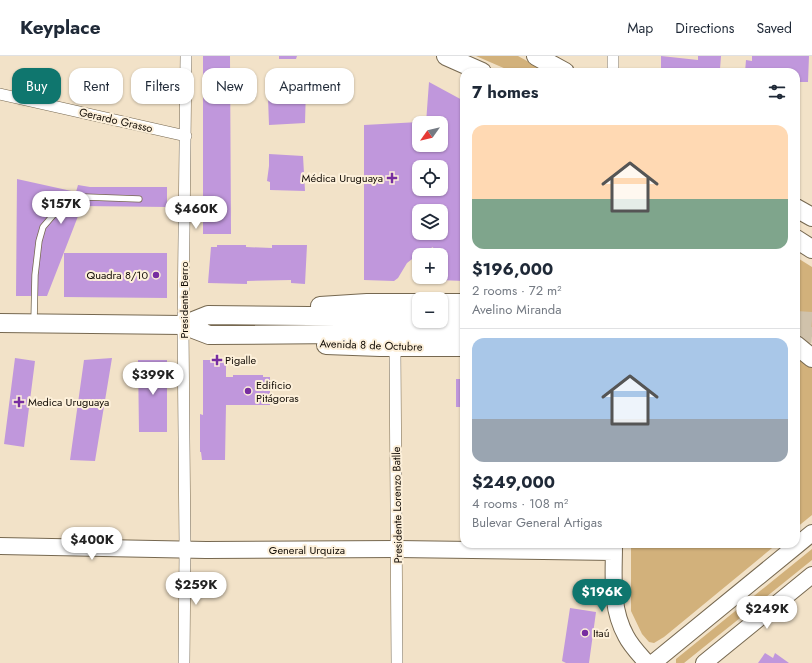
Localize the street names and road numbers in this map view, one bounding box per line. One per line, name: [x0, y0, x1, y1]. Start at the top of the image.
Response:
street label: Gerardo Grasso: [78, 104, 154, 136]
street label: Presidente Berro: [176, 262, 192, 338]
street label: Avenida 8 de Octubre: [319, 335, 423, 355]
street label: Presidente Lorenzo Batlle: [388, 446, 406, 563]
street label: General Urquiza: [269, 542, 345, 558]

